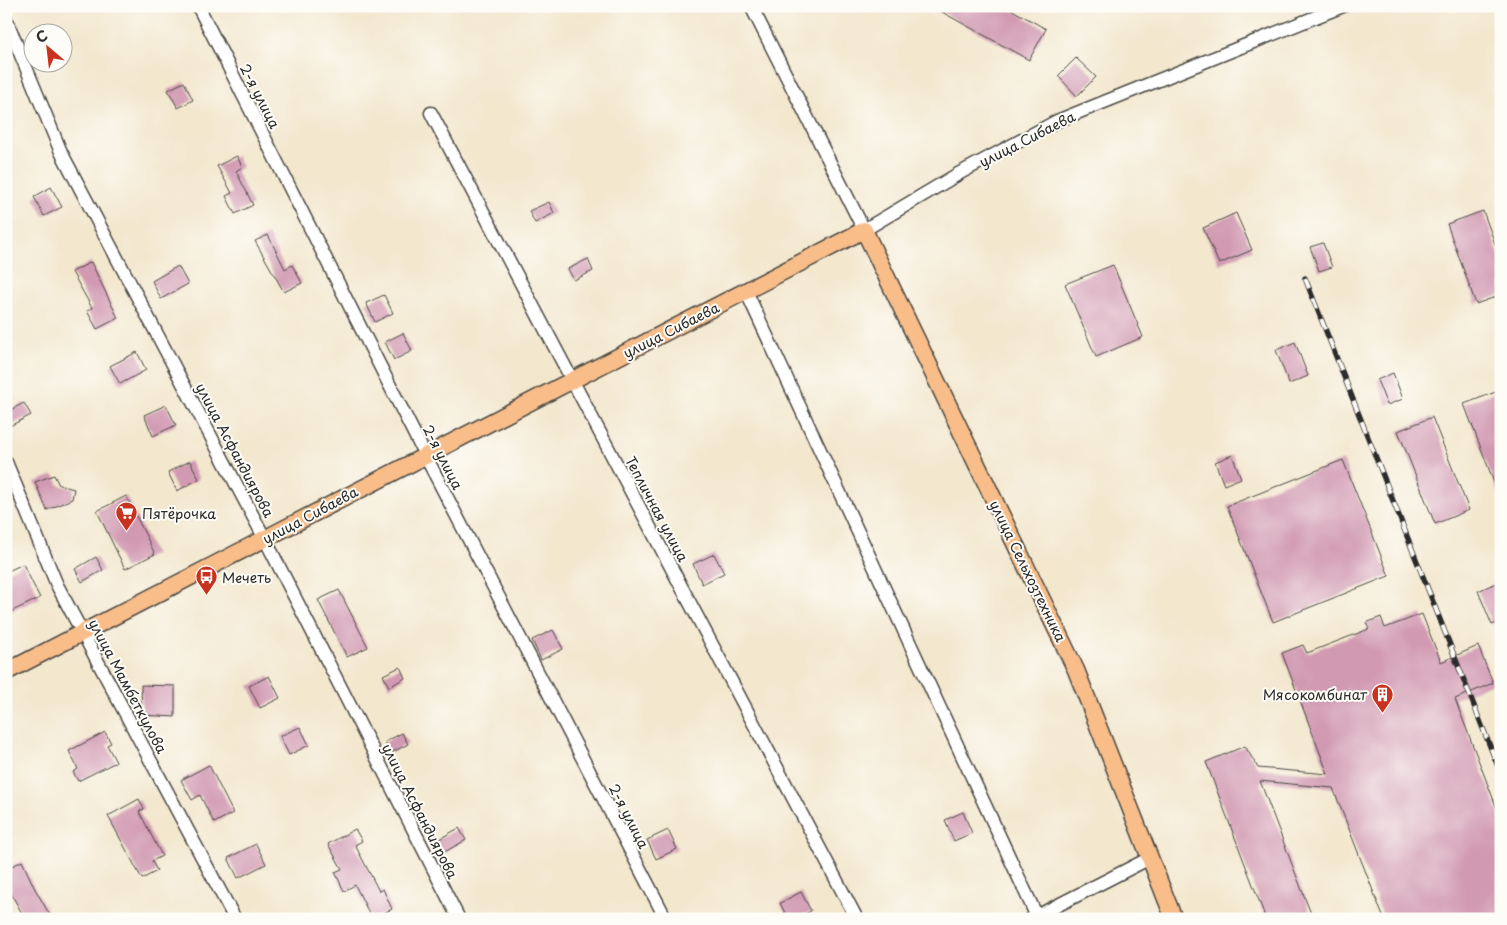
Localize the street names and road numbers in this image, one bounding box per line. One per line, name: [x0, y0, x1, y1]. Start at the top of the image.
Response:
street label: 2-я улица: [235, 60, 285, 132]
street label: улица Сибаева: [975, 106, 1079, 172]
street label: улица Сибаева: [619, 297, 723, 363]
street label: улица Асфандиярова: [191, 379, 279, 521]
street label: 2-я улица: [418, 421, 468, 493]
street label: Тепличная улица: [620, 453, 694, 566]
street label: улица Сибаева: [258, 481, 362, 549]
street label: улица Сельхозтехника: [985, 497, 1072, 646]
street label: улица Мамбеткулова: [84, 615, 173, 757]
street label: улица Асфандиярова: [377, 740, 463, 883]
street label: 2-я улица: [604, 780, 654, 852]

